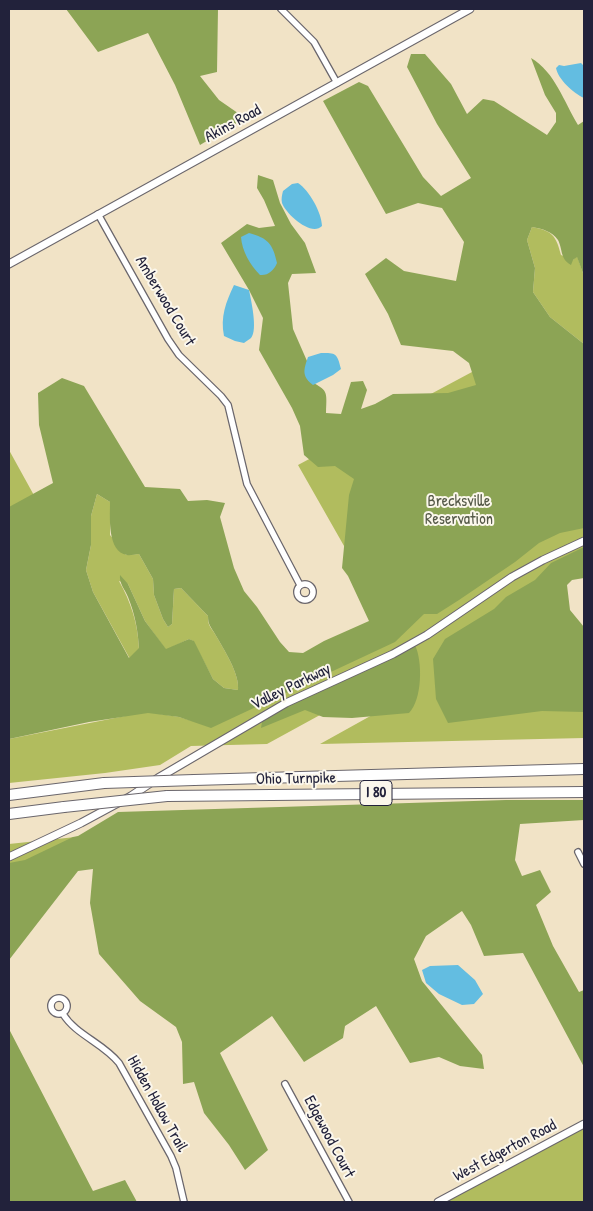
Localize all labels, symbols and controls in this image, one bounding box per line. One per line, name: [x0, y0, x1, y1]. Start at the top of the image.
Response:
street label: Akins Road: [202, 101, 264, 147]
street label: Amberwood Court: [131, 253, 199, 349]
park label: Brecksville Reservation: [425, 492, 493, 530]
street label: Valley Parkway: [248, 659, 334, 715]
street label: Ohio Turnpike: [256, 769, 336, 789]
road number: I 80: [360, 780, 392, 806]
street label: Hidden Hollow Trail: [123, 1053, 191, 1155]
street label: Edgewood Court: [299, 1093, 359, 1181]
street label: West Edgerton Road: [450, 1116, 560, 1186]

